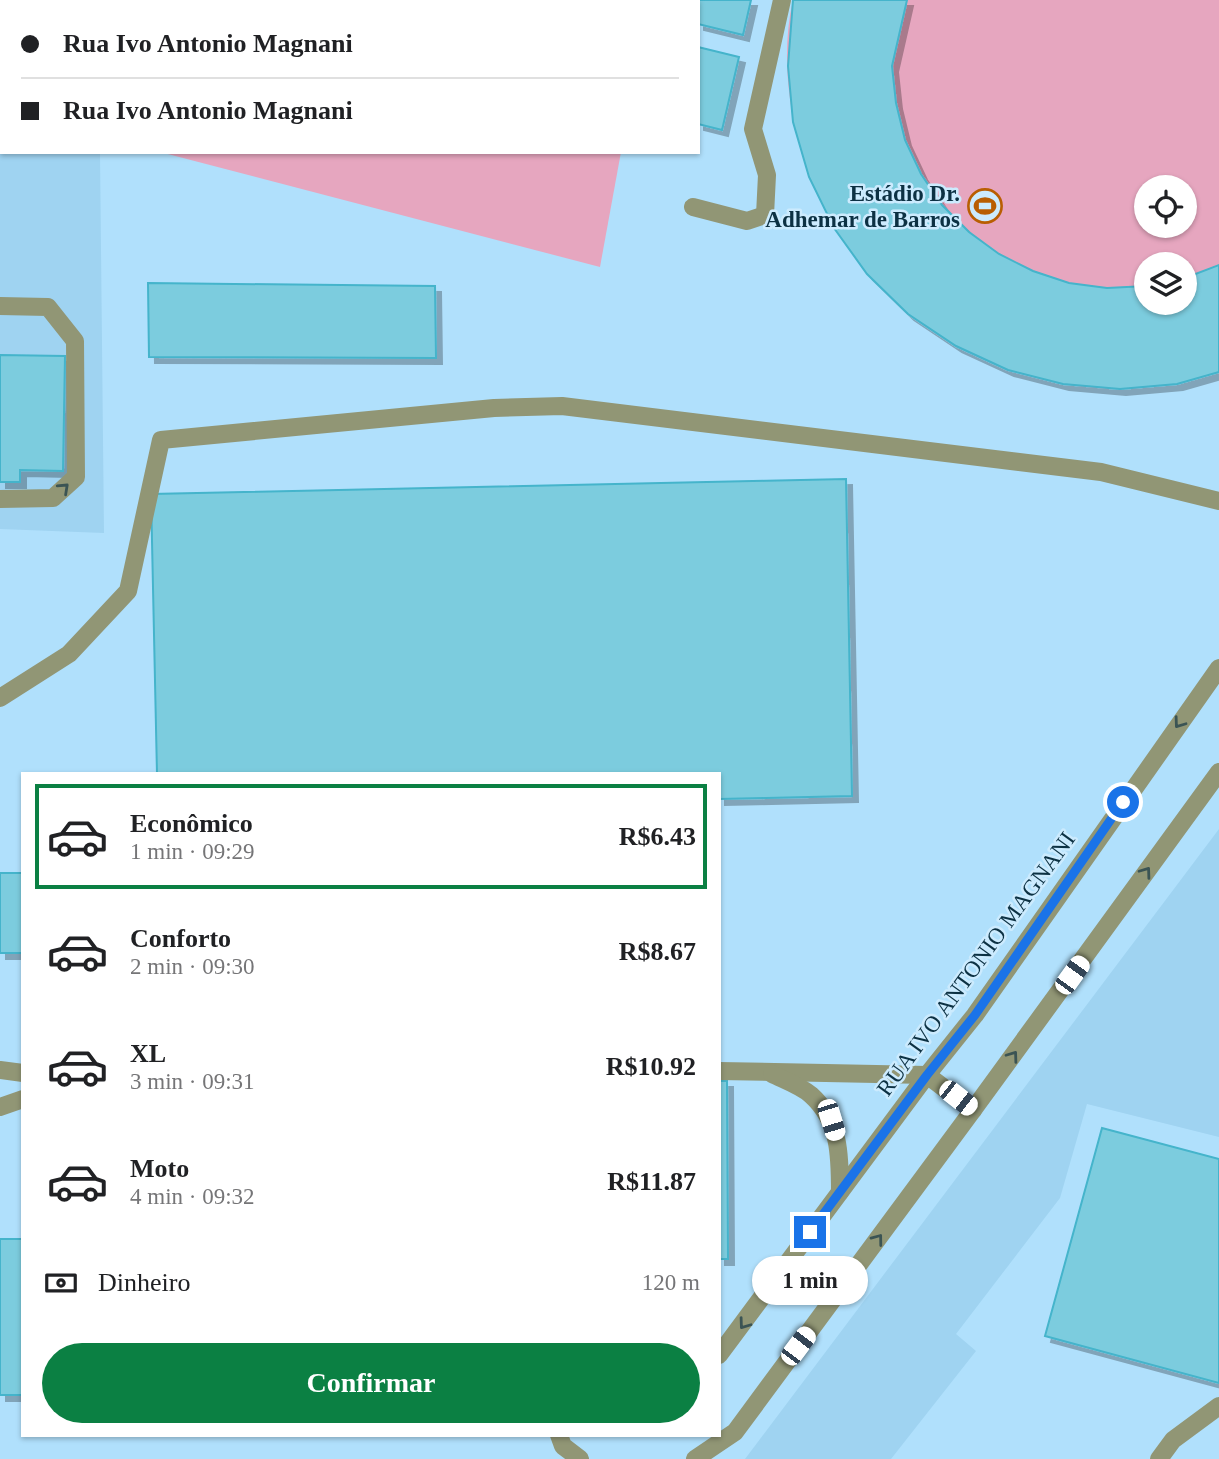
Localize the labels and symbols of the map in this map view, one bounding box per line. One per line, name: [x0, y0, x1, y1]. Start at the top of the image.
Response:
place label: Estádio Dr. Adhemar de Barros: [765, 181, 960, 232]
sports icon: Estádio Dr. Adhemar de Barros: [966, 187, 1004, 225]
one-way arrow: [56, 484, 69, 497]
one-way arrow: [1175, 716, 1187, 728]
route start: [1107, 786, 1139, 818]
street label: RUA IVO ANTONIO MAGNANI: [872, 827, 1080, 1101]
one-way arrow: [1138, 867, 1151, 880]
car: [1052, 952, 1093, 998]
one-way arrow: [1004, 1051, 1017, 1064]
car: [935, 1077, 982, 1119]
car: [815, 1097, 848, 1143]
route end: [794, 1216, 826, 1248]
one-way arrow: [869, 1234, 882, 1247]
callout: 1 min: [752, 1256, 868, 1306]
one-way arrow: [739, 1316, 752, 1329]
car: [777, 1323, 820, 1369]

